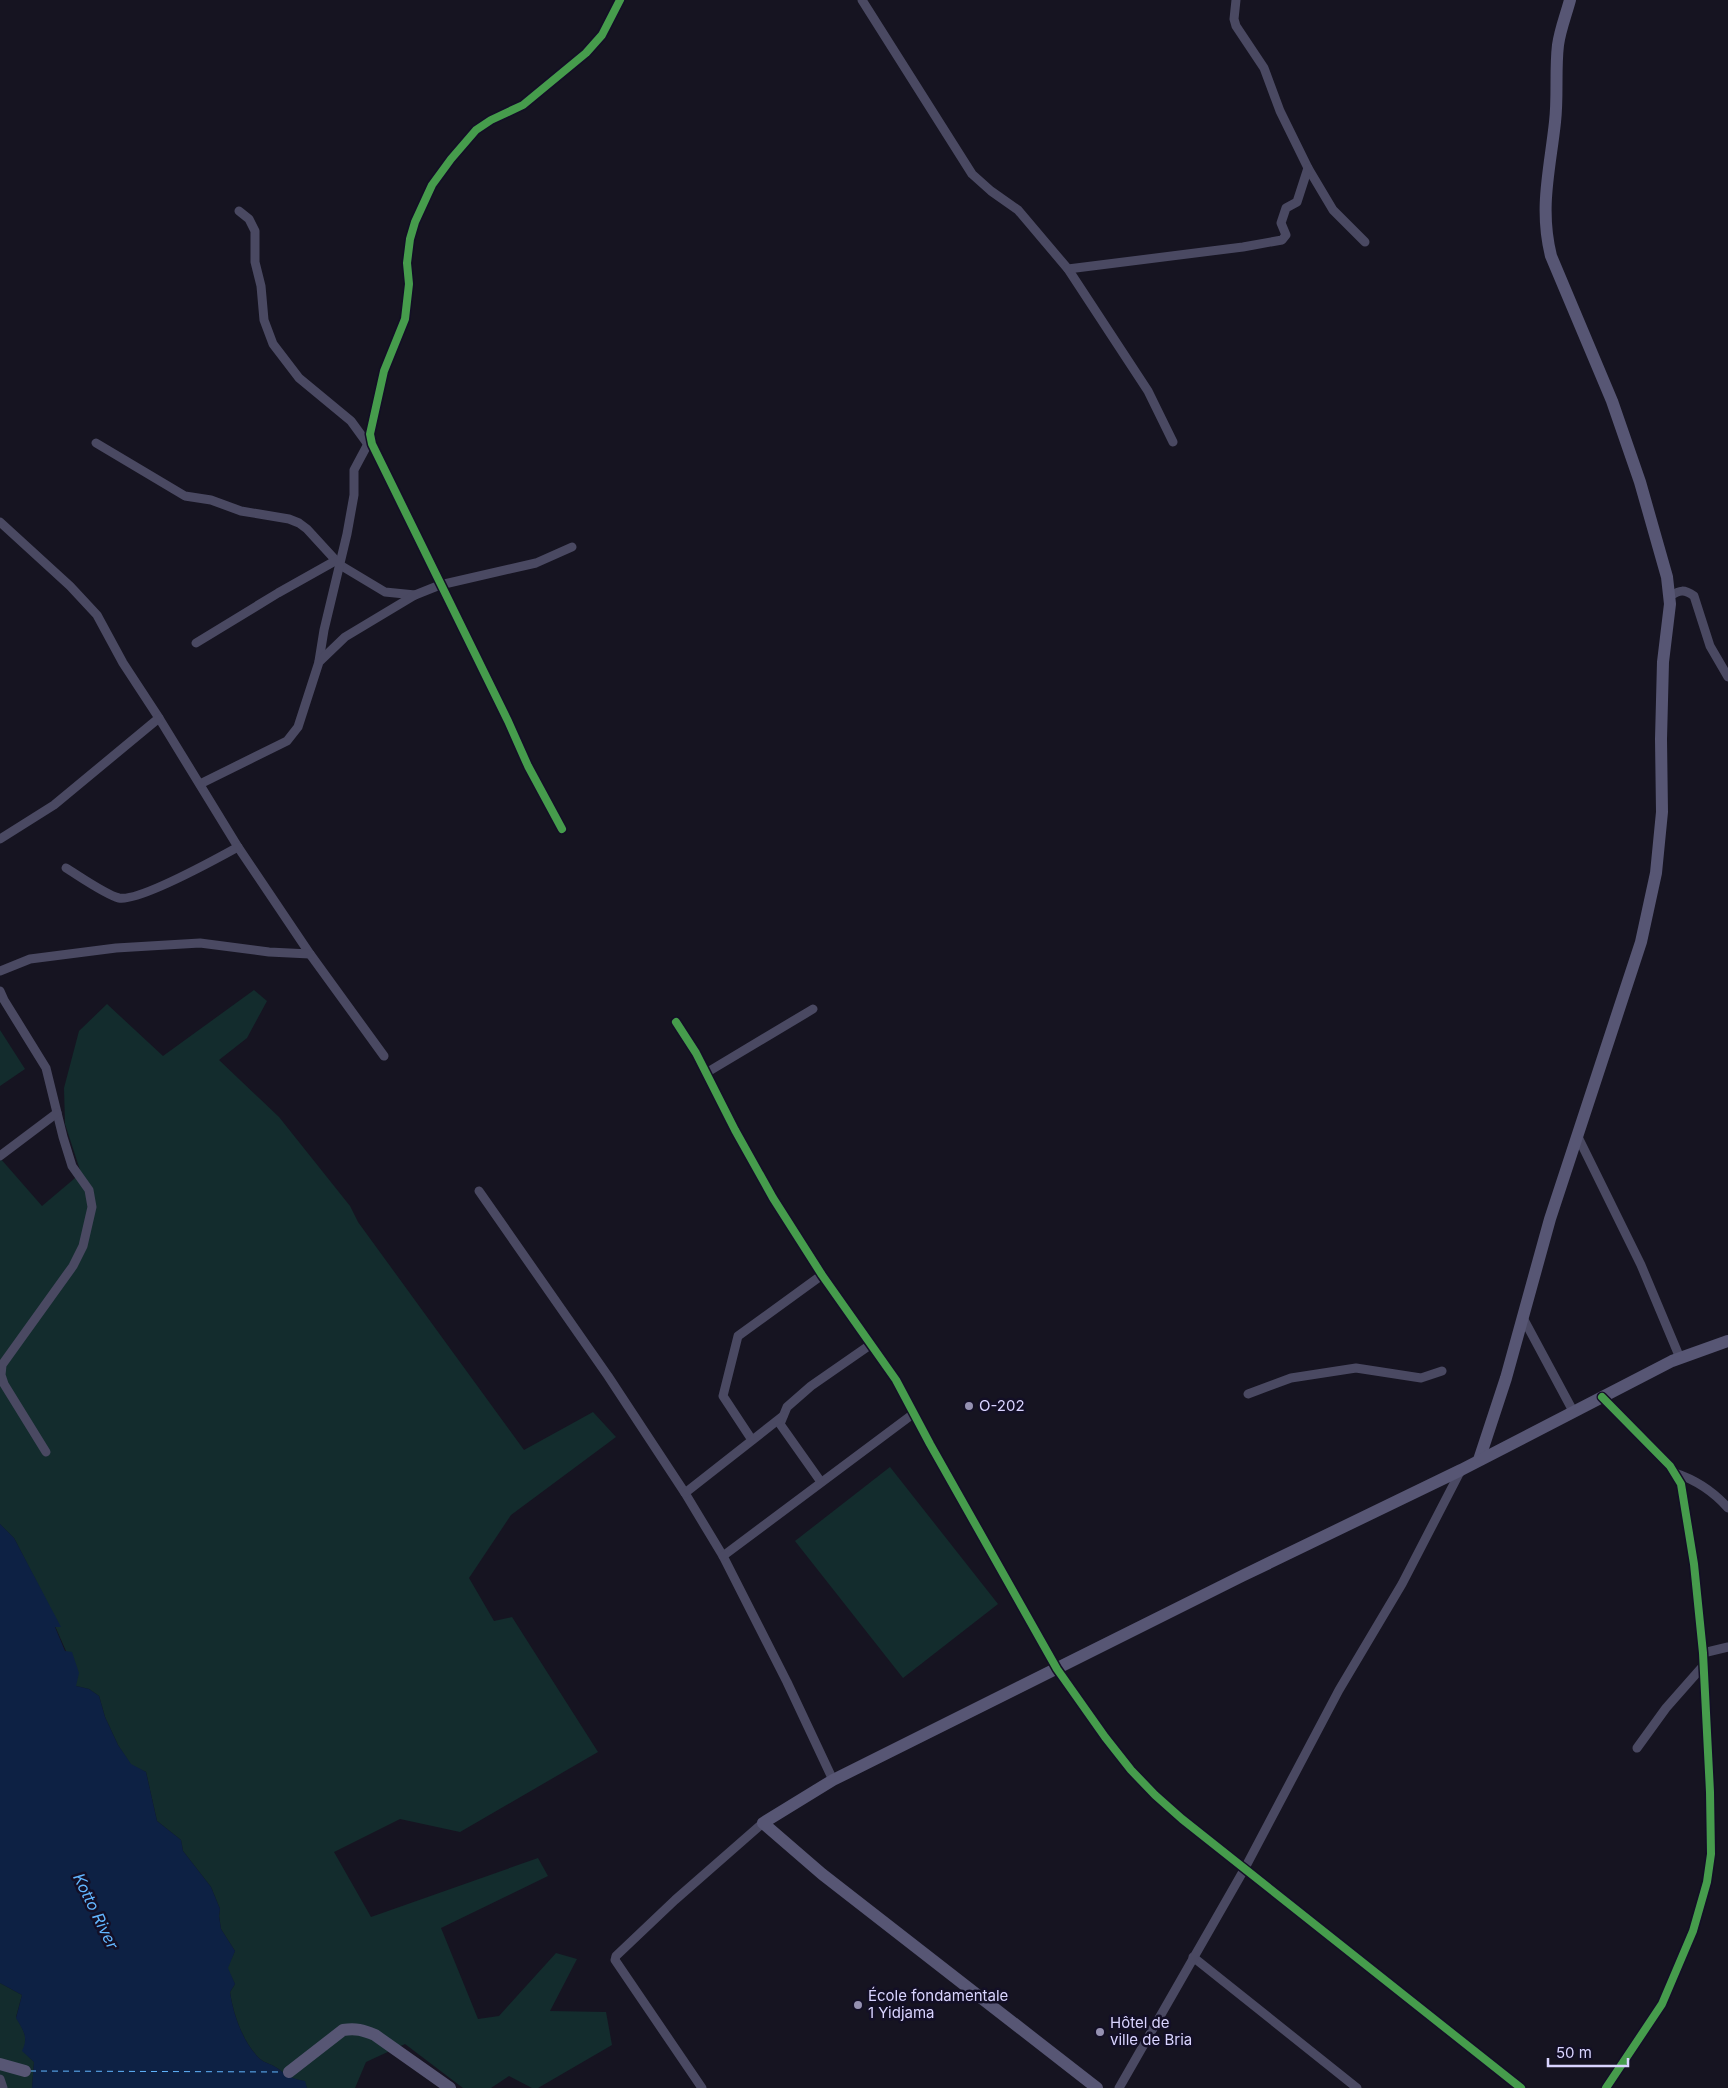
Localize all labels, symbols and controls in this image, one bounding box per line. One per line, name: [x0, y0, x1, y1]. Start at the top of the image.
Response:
place label: O-202: [979, 1396, 1025, 1415]
marker: O-202: [963, 1400, 975, 1412]
water label: Kotto River: [69, 1870, 123, 1953]
place label: École fondamentale 1 Yidjama: [868, 1986, 1008, 2022]
marker: École fondamentale 1 Yidjama: [852, 1999, 864, 2011]
place label: Hôtel de ville de Bria: [1110, 2013, 1192, 2049]
marker: Hôtel de ville de Bria: [1094, 2026, 1106, 2038]
scale bar: [1548, 2036, 1628, 2068]
text: 50 m: [1556, 2043, 1592, 2062]

